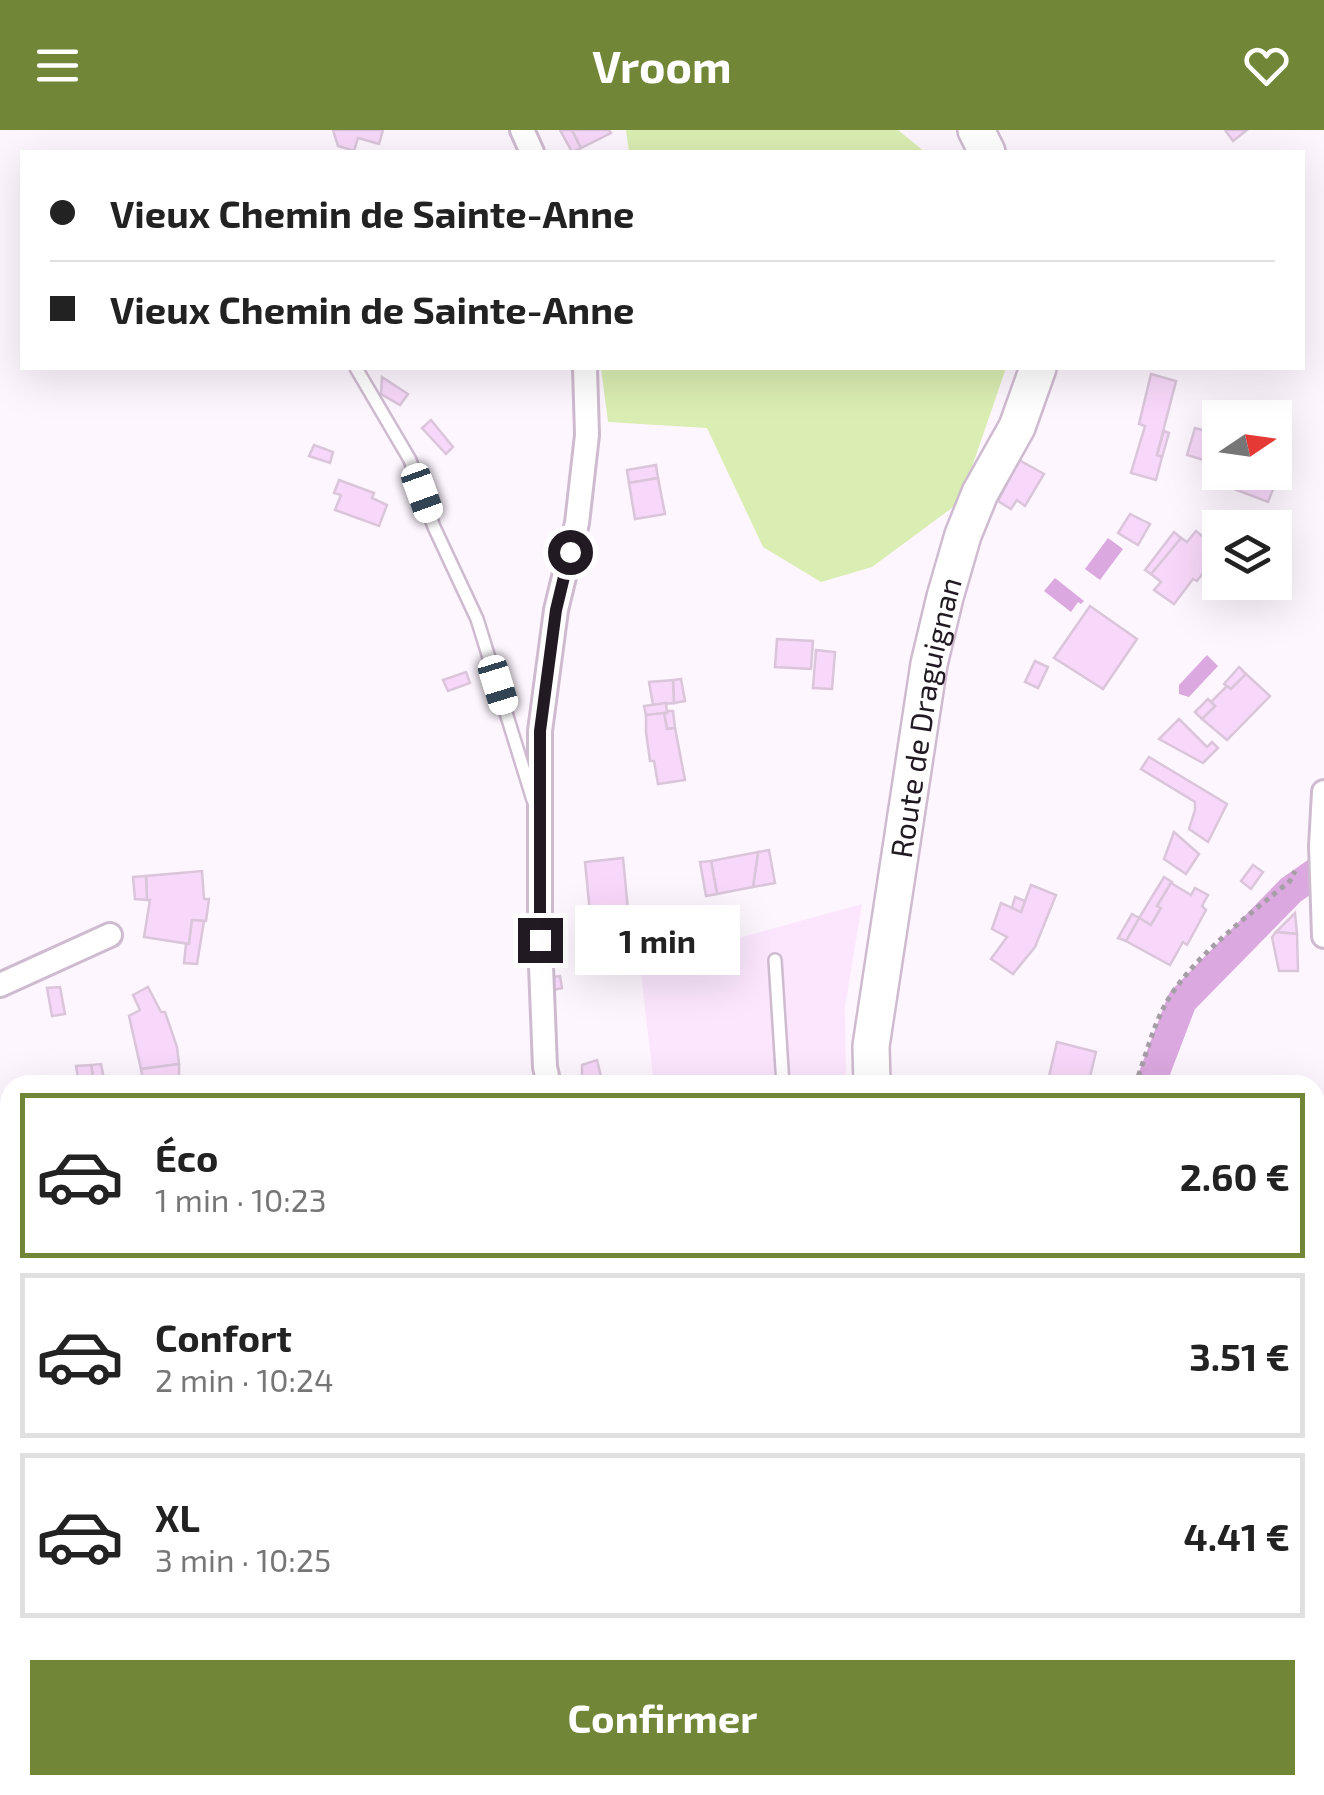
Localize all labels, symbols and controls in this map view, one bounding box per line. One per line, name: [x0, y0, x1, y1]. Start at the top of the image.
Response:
icon: menu: [30, 38, 85, 93]
text: Vroom: [592, 38, 732, 92]
icon: heart: [1239, 38, 1294, 93]
text: Vieux Chemin de Sainte-Anne: [110, 190, 634, 236]
text: Vieux Chemin de Sainte-Anne: [110, 286, 634, 332]
north arrow: [1202, 400, 1292, 490]
map controls: [1202, 400, 1292, 600]
car: [398, 460, 446, 526]
button: layers: [1202, 510, 1292, 600]
route start: [548, 530, 593, 575]
street label: Route de Draguignan: [882, 573, 968, 860]
car: [475, 652, 521, 718]
callout: 1 min: [575, 905, 740, 975]
route end: [518, 918, 563, 963]
text: 1 min: [619, 921, 696, 959]
icon: car: [35, 1131, 125, 1221]
text: Éco: [155, 1134, 218, 1180]
text: 2.60 €: [1180, 1153, 1290, 1199]
text: 1 min · 10:23: [155, 1180, 327, 1218]
icon: car: [35, 1311, 125, 1401]
text: Confort: [155, 1314, 292, 1360]
text: 3.51 €: [1189, 1333, 1290, 1379]
text: 2 min · 10:24: [155, 1360, 334, 1398]
icon: car: [35, 1491, 125, 1581]
text: XL: [155, 1494, 200, 1540]
text: 4.41 €: [1183, 1513, 1290, 1559]
text: 3 min · 10:25: [155, 1540, 331, 1578]
button: Confirmer: [30, 1660, 1295, 1775]

